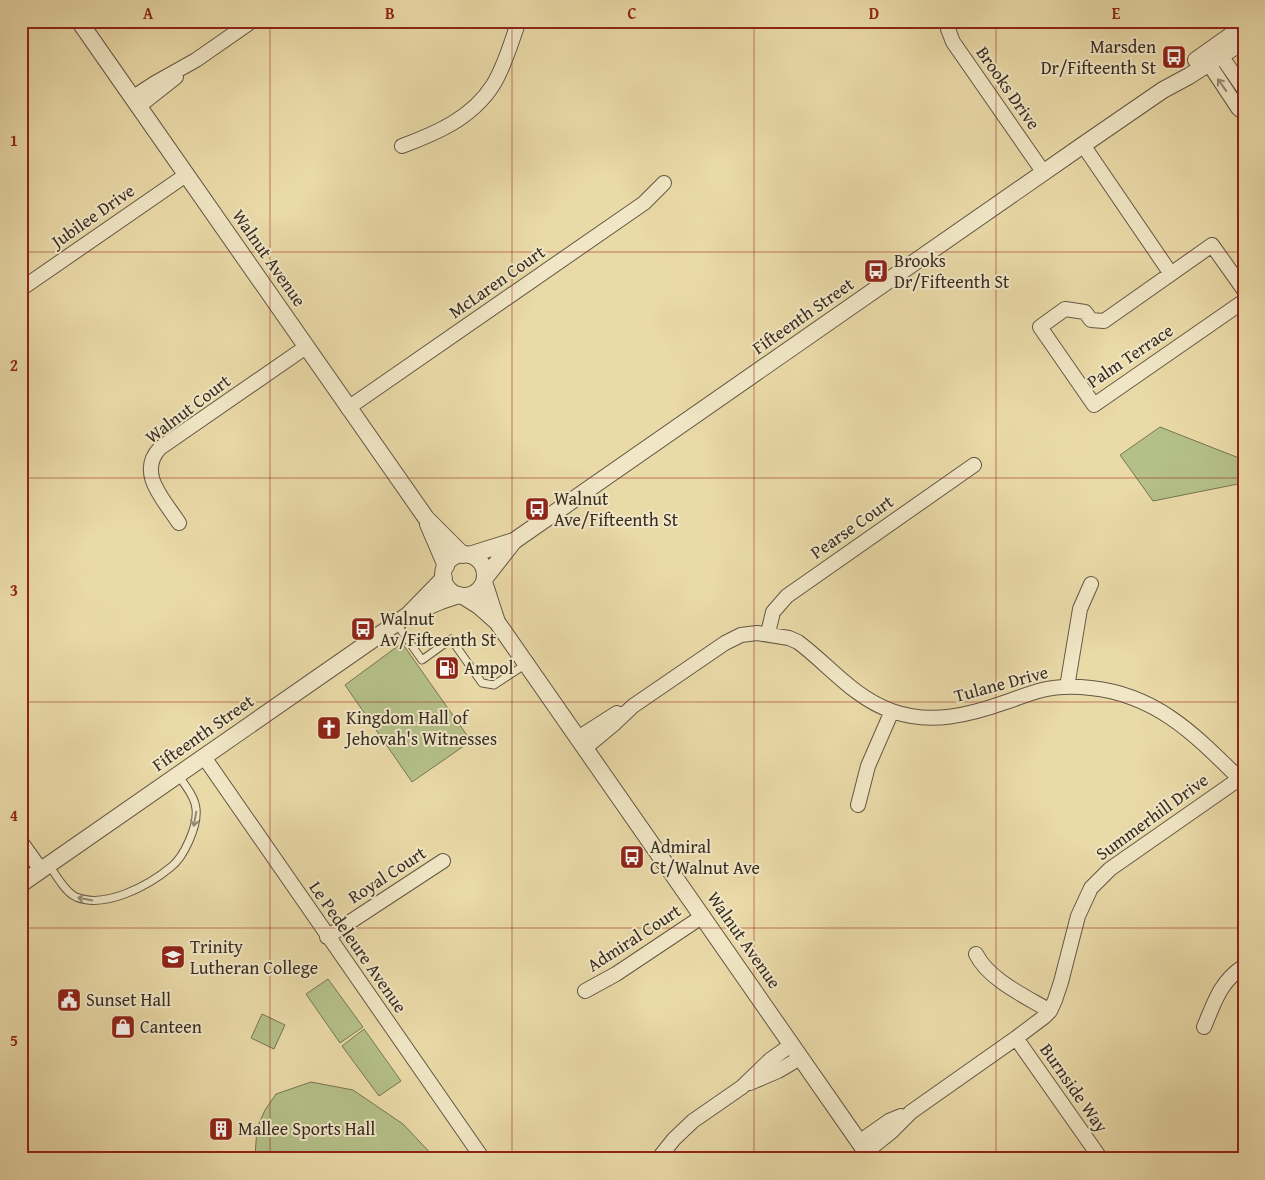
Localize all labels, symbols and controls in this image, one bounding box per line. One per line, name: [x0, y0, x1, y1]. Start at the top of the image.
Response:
text: A: [143, 1, 154, 25]
text: B: [385, 1, 395, 25]
text: C: [627, 1, 637, 25]
text: D: [869, 1, 879, 25]
text: E: [1112, 1, 1121, 25]
place label: Marsden Dr/Fifteenth St: [1041, 33, 1157, 81]
street label: Brooks Drive: [970, 41, 1047, 135]
bus stop icon: Marsden Dr/Fifteenth St: [1161, 44, 1187, 70]
one-way arrow: [1217, 78, 1227, 92]
text: 1: [10, 128, 18, 152]
street label: Jubilee Drive: [44, 177, 140, 255]
street label: Walnut Avenue: [226, 203, 313, 312]
street label: McLaren Court: [443, 238, 551, 325]
place label: Brooks Dr/Fifteenth St: [894, 247, 1010, 295]
bus stop icon: Brooks Dr/Fifteenth St: [863, 258, 889, 284]
street label: Fifteenth Street: [746, 270, 860, 361]
street label: Palm Terrace: [1081, 317, 1178, 395]
text: 2: [10, 353, 18, 377]
street label: Walnut Court: [139, 367, 237, 450]
place label: Walnut Ave/Fifteenth St: [554, 485, 679, 533]
street label: Pearse Court: [805, 488, 899, 565]
bus stop icon: Walnut Ave/Fifteenth St: [524, 496, 550, 522]
text: 3: [10, 578, 18, 602]
place label: Walnut Av/Fifteenth St: [380, 605, 497, 653]
bus stop icon: Walnut Av/Fifteenth St: [350, 616, 376, 642]
place label: Ampol: [464, 654, 514, 681]
fuel station icon: Ampol: [434, 655, 460, 681]
street label: Tulane Drive: [951, 658, 1051, 709]
street label: Fifteenth Street: [146, 687, 260, 778]
place label: Kingdom Hall of Jehovah's Witnesses: [344, 704, 497, 752]
church icon: Kingdom Hall of Jehovah's Witnesses: [316, 715, 342, 741]
street label: Summerhill Drive: [1090, 766, 1214, 867]
text: 4: [10, 803, 18, 827]
one-way arrow: [190, 810, 200, 826]
place label: Admiral Ct/Walnut Ave: [650, 833, 760, 881]
street label: Royal Court: [342, 839, 432, 910]
bus stop icon: Admiral Ct/Walnut Ave: [619, 844, 645, 870]
street label: Le Pedeleure Avenue: [303, 875, 414, 1018]
street label: Walnut Avenue: [701, 885, 788, 994]
one-way arrow: [78, 893, 94, 903]
street label: Admiral Court: [581, 897, 687, 978]
place label: Trinity Lutheran College: [190, 933, 318, 981]
school or university icon: Trinity Lutheran College: [160, 944, 186, 970]
place label: Sunset Hall: [86, 986, 171, 1013]
public building icon: Sunset Hall: [56, 987, 82, 1013]
place label: Canteen: [140, 1013, 202, 1040]
shop icon: Canteen: [110, 1014, 136, 1040]
text: 5: [10, 1028, 18, 1052]
street label: Burnside Way: [1034, 1037, 1115, 1138]
place label: Mallee Sports Hall: [238, 1115, 375, 1142]
building icon: Mallee Sports Hall: [208, 1116, 234, 1142]

